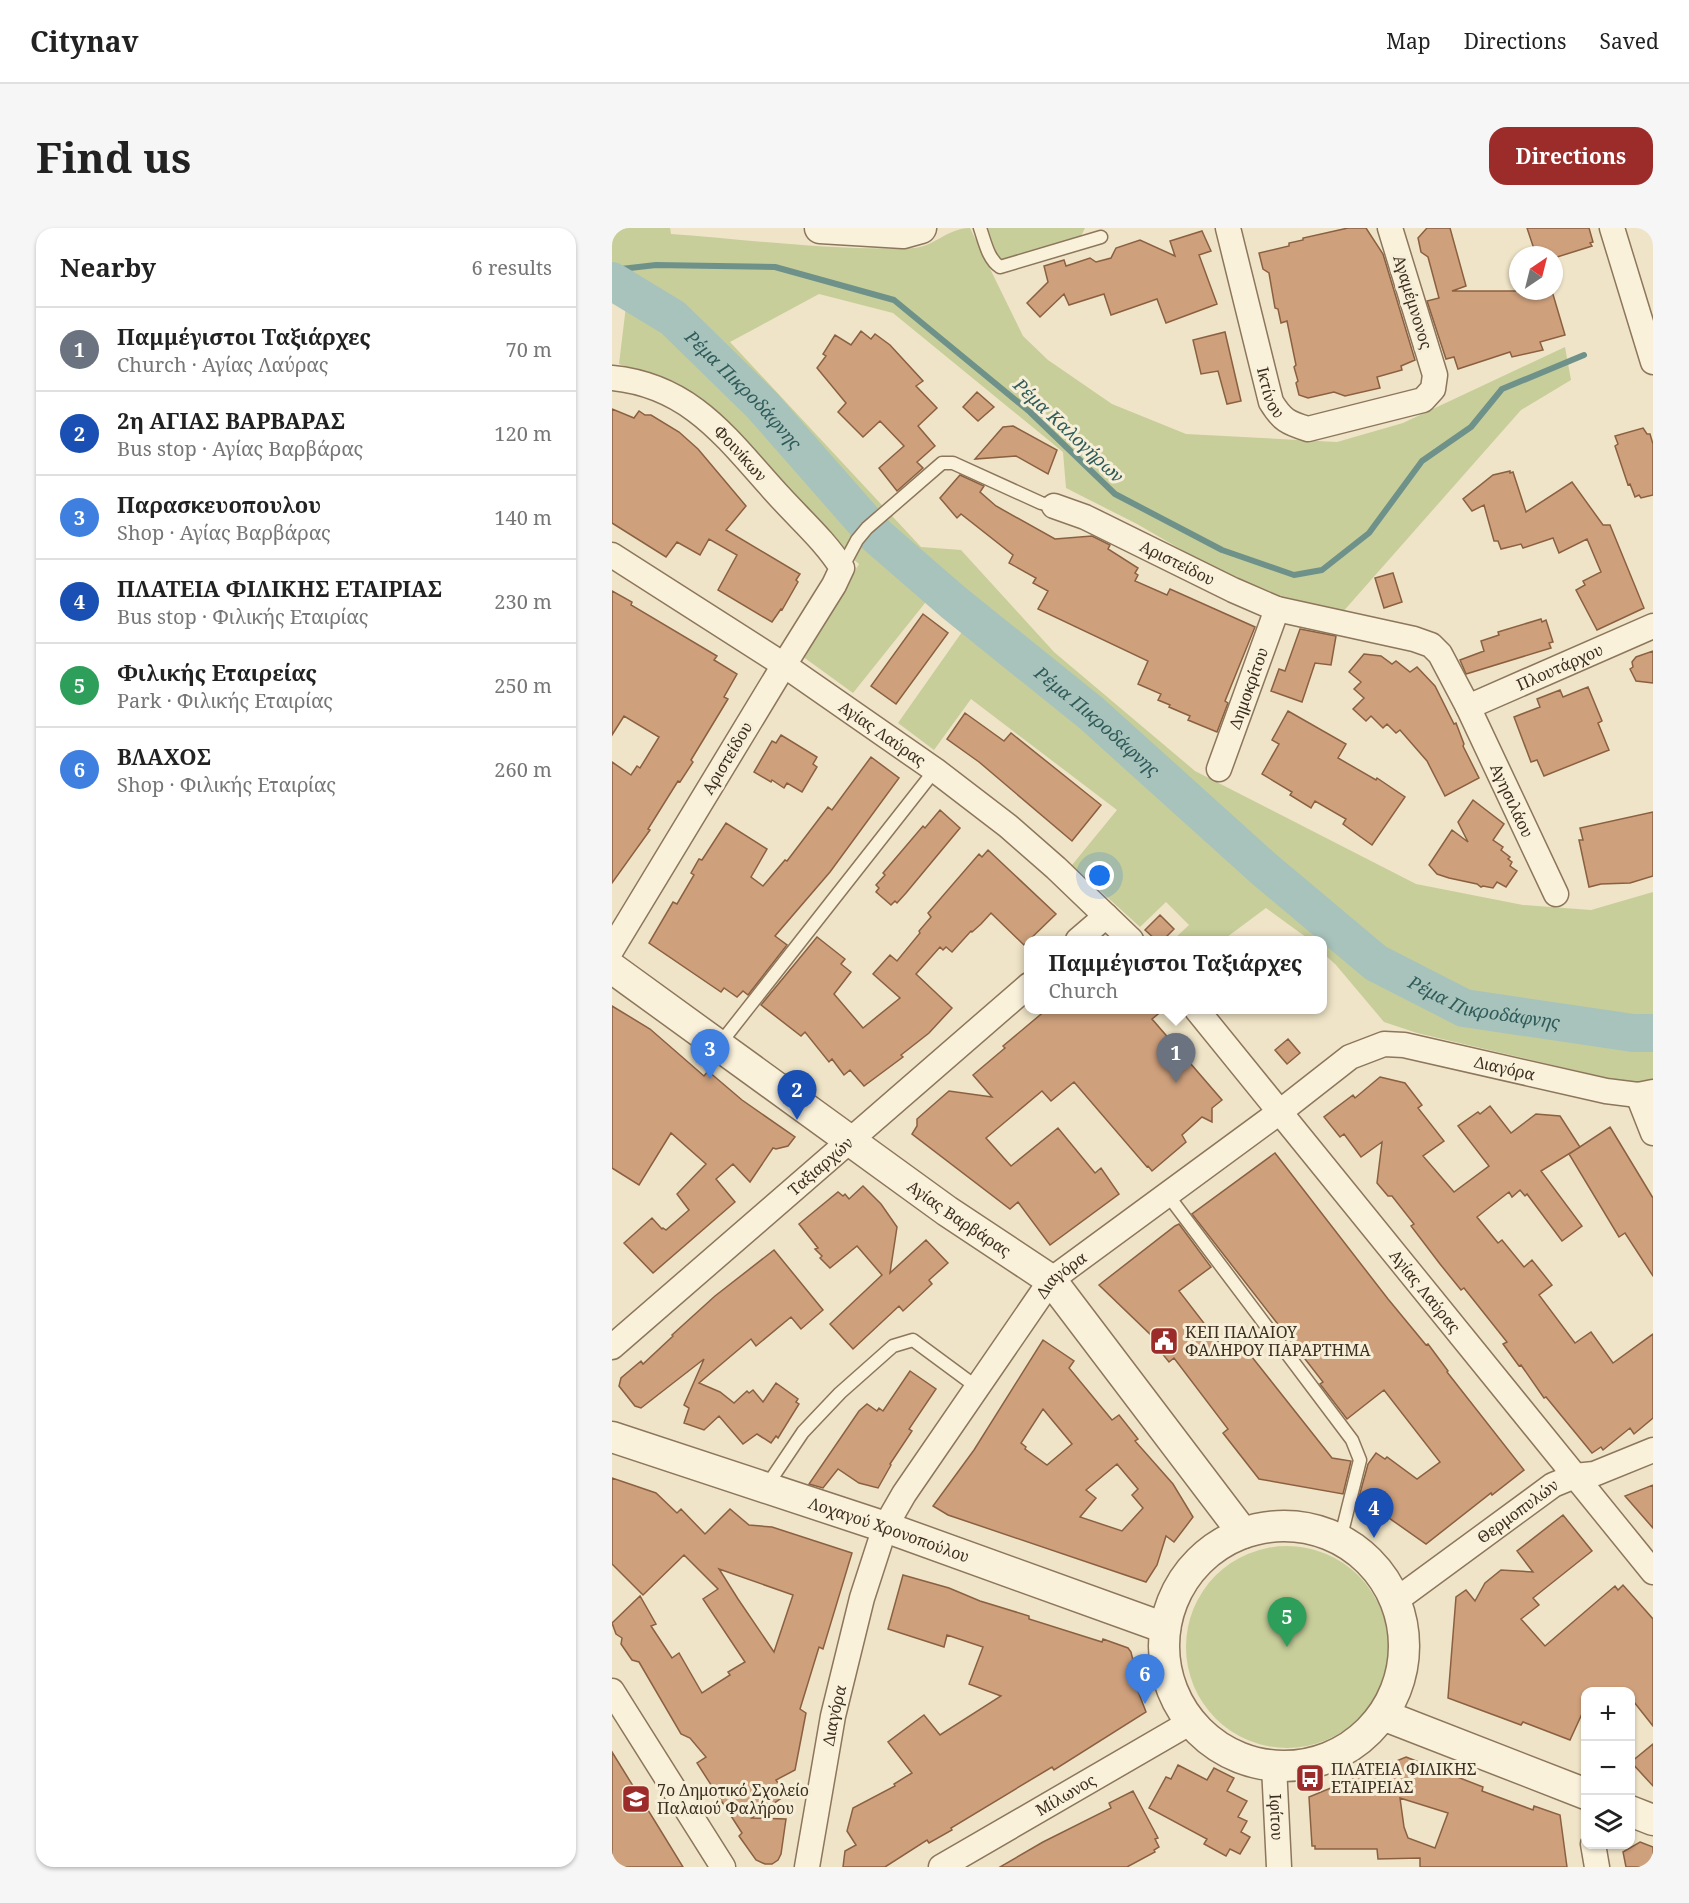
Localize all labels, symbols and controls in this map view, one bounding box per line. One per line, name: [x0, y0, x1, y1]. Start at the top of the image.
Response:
text: Citynav: [30, 22, 139, 60]
text: Map: [1386, 27, 1431, 55]
text: Directions: [1464, 27, 1566, 55]
text: Saved: [1599, 27, 1659, 55]
button: Directions: [1489, 127, 1653, 185]
text: Find us: [36, 128, 191, 185]
north arrow: [1509, 246, 1563, 300]
text: Nearby: [60, 249, 156, 285]
street label: Αγαμέμνονος: [1388, 252, 1438, 352]
text: 6 results: [472, 254, 552, 281]
text: Παμμέγιστοι Ταξιάρχες: [117, 321, 371, 351]
water label: Ρέμα Πικροδάφνης: [679, 324, 808, 455]
text: 1: [74, 336, 85, 363]
text: 70 m: [506, 336, 552, 363]
text: Church · Αγίας Λαύρας: [117, 351, 328, 378]
street label: Ικτίνου: [1252, 365, 1290, 423]
water label: Ρέμα Καλογήρων: [1008, 372, 1129, 487]
text: 2η ΑΓΙΑΣ ΒΑΡΒΑΡΑΣ: [117, 405, 345, 435]
text: 2: [74, 420, 85, 447]
text: 120 m: [494, 420, 552, 447]
street label: Φοινίκων: [709, 420, 772, 486]
text: Bus stop · Αγίας Βαρβάρας: [117, 435, 363, 462]
text: Παρασκευοπουλου: [117, 489, 321, 519]
text: 3: [74, 504, 85, 531]
text: 140 m: [494, 504, 552, 531]
text: Shop · Αγίας Βαρβάρας: [117, 519, 331, 546]
street label: Αριστείδου: [1136, 535, 1219, 590]
text: ΠΛΑΤΕΙΑ ΦΙΛΙΚΗΣ ΕΤΑΙΡΙΑΣ: [117, 573, 442, 603]
text: 4: [74, 588, 85, 615]
text: 230 m: [494, 588, 552, 615]
text: Bus stop · Φιλικής Εταιρίας: [117, 603, 368, 630]
street label: Πλουτάρχου: [1513, 638, 1606, 696]
street label: Δημοκρίτου: [1223, 644, 1273, 732]
text: Φιλικής Εταιρείας: [117, 657, 317, 687]
water label: Ρέμα Πικροδάφνης: [1029, 660, 1165, 782]
text: 5: [74, 672, 85, 699]
text: 250 m: [494, 672, 552, 699]
text: Park · Φιλικής Εταιρίας: [117, 687, 333, 714]
street label: Αγίας Λαύρας: [835, 696, 930, 771]
street label: Αριστείδου: [697, 718, 757, 798]
text: ΒΛΑΧΟΣ: [117, 741, 211, 771]
text: 6: [74, 756, 85, 783]
text: 260 m: [494, 756, 552, 783]
street label: Αγησιλάου: [1485, 760, 1539, 841]
text: Shop · Φιλικής Εταιρίας: [117, 771, 336, 798]
your location: [1085, 861, 1114, 890]
popup: [1024, 936, 1327, 1014]
text: Παμμέγιστοι Ταξιάρχες: [1049, 947, 1302, 977]
water label: Ρέμα Πικροδάφνης: [1404, 969, 1562, 1034]
text: Church: [1049, 977, 1118, 1004]
pin: 3: [690, 1030, 730, 1079]
pin: 1: [1156, 1034, 1196, 1083]
street label: Διαγόρα: [1473, 1050, 1537, 1086]
pin: 2: [778, 1070, 816, 1120]
street label: Ταξιαρχών: [783, 1132, 858, 1200]
street label: Αγίας Βαρβάρας: [903, 1175, 1015, 1262]
street label: Αγίας Λαύρας: [1385, 1245, 1466, 1338]
street label: Διαγόρα: [1031, 1246, 1091, 1303]
place label: ΚΕΠ ΠΑΛΑΙΟΥ ΦΑΛΗΡΟΥ ΠΑΡΑΡΤΗΜΑ: [1185, 1321, 1371, 1361]
public building icon: ΚΕΠ ΠΑΛΑΙΟΥ ΦΑΛΗΡΟΥ ΠΑΡΑΡΤΗΜΑ: [1148, 1325, 1180, 1357]
street label: Θερμοπυλών: [1472, 1474, 1563, 1548]
pin: 4: [1354, 1488, 1394, 1538]
street label: Λοχαγού Χρονοπούλου: [806, 1492, 972, 1568]
pin: 5: [1268, 1598, 1306, 1647]
pin: 6: [1126, 1654, 1164, 1704]
street label: Διαγόρα: [817, 1683, 851, 1747]
map controls: [1581, 1687, 1635, 1849]
button: +: [1581, 1687, 1635, 1741]
button: −: [1581, 1741, 1635, 1795]
place label: ΠΛΑΤΕΙΑ ΦΙΛΙΚΗΣ ΕΤΑΙΡΕΙΑΣ: [1331, 1758, 1477, 1798]
bus stop icon: ΠΛΑΤΕΙΑ ΦΙΛΙΚΗΣ ΕΤΑΙΡΕΙΑΣ: [1294, 1762, 1326, 1794]
street label: Μίλωνος: [1031, 1768, 1100, 1821]
place label: 7ο Δημοτικό Σχολείο Παλαιού Φαλήρου: [657, 1779, 809, 1819]
school or university icon: 7ο Δημοτικό Σχολείο Παλαιού Φαλήρου: [620, 1783, 652, 1815]
street label: Ιφίτου: [1264, 1793, 1289, 1841]
button: layers: [1581, 1795, 1635, 1849]

